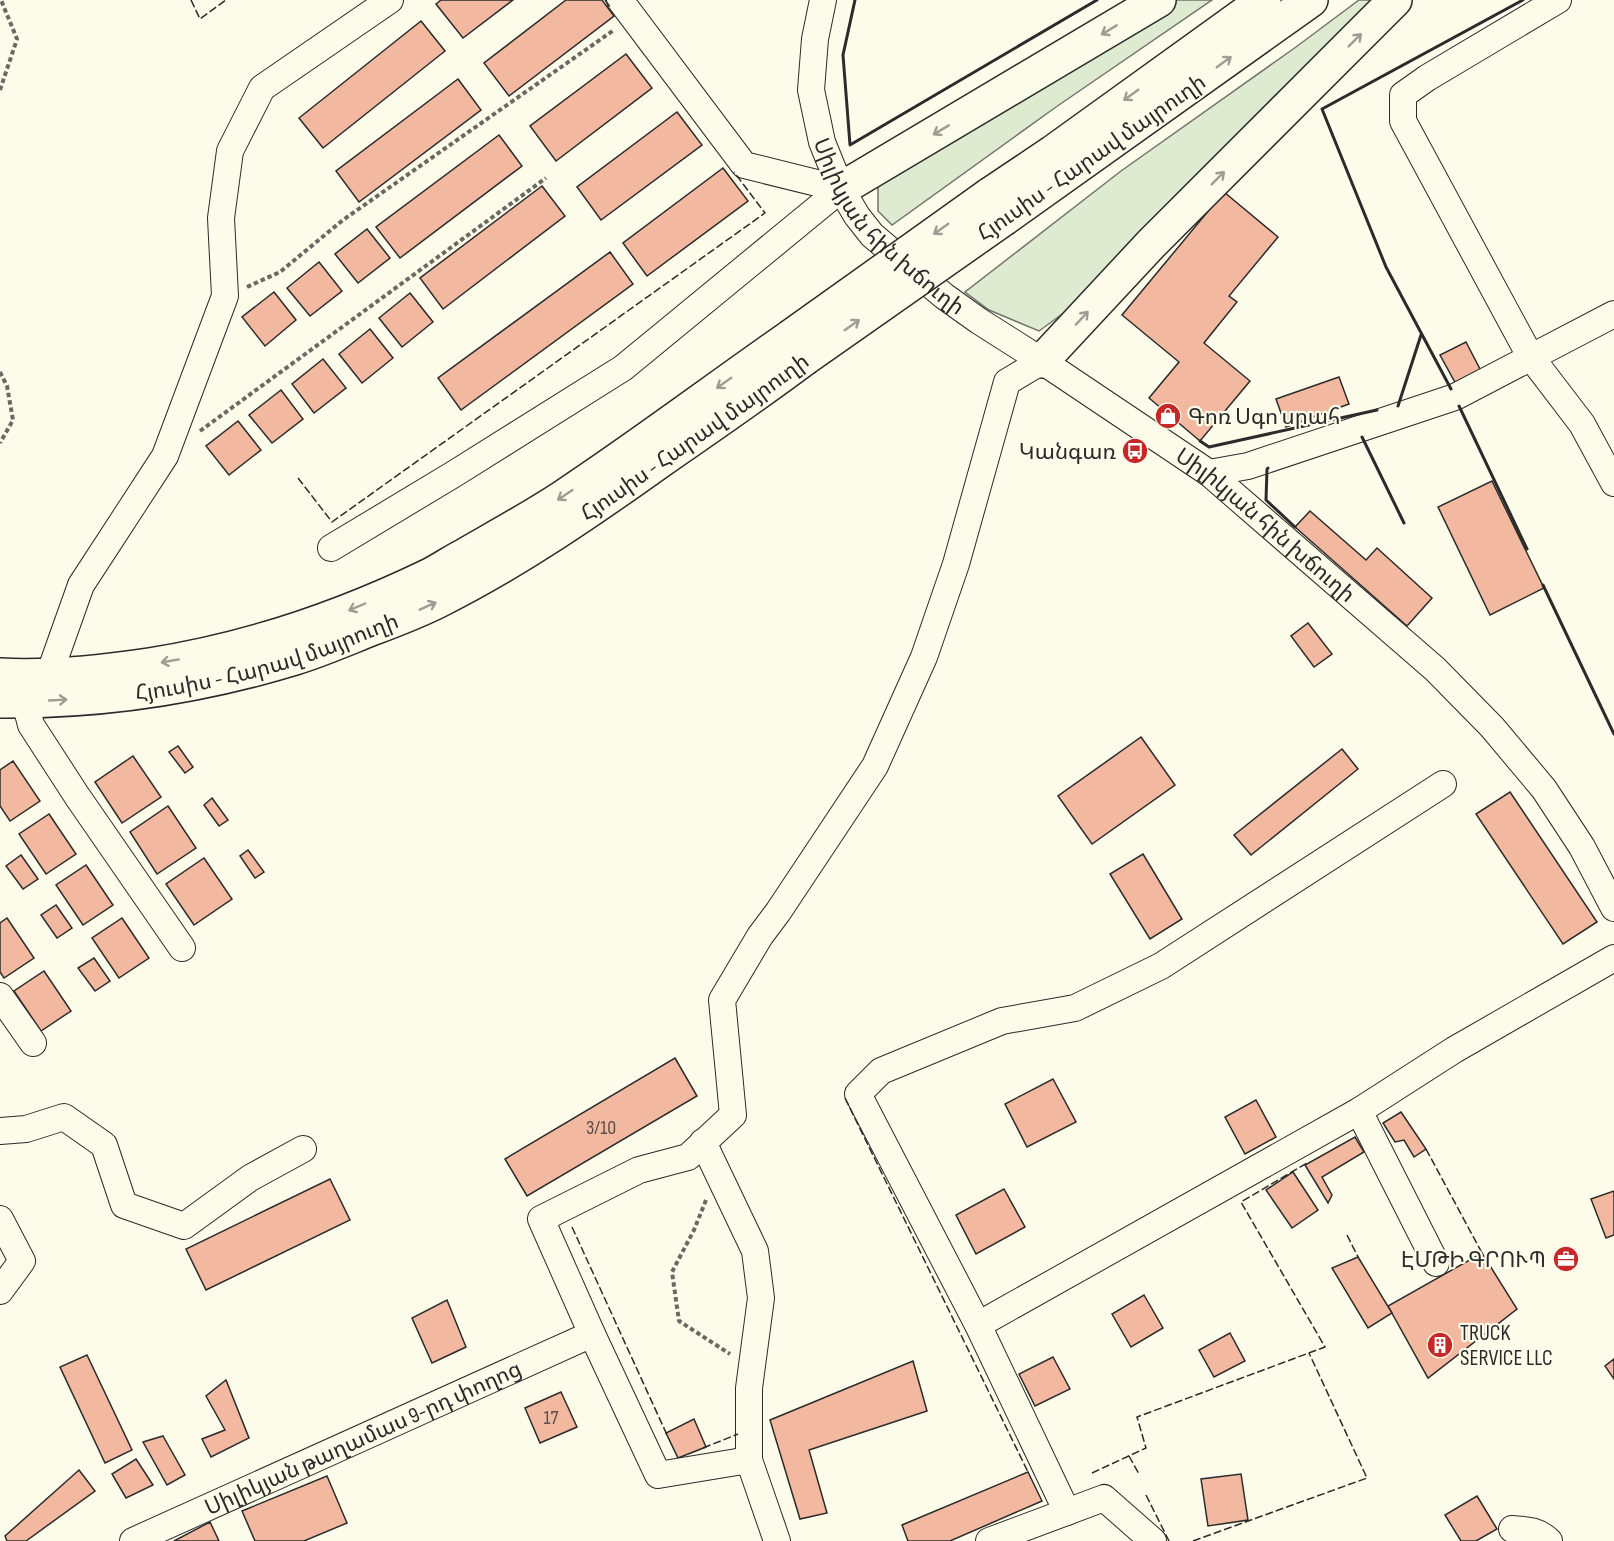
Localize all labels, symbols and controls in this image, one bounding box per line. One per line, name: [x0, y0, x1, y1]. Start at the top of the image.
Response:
one-way arrow: [1101, 24, 1118, 36]
one-way arrow: [1348, 32, 1363, 47]
one-way arrow: [1216, 56, 1232, 69]
street label: Հյուսիս - Հարավ մայրուղի: [972, 69, 1211, 248]
one-way arrow: [1124, 89, 1140, 102]
one-way arrow: [933, 124, 950, 136]
street label: Սիլիկյան հին խճուղի: [807, 134, 969, 321]
one-way arrow: [1210, 170, 1225, 185]
one-way arrow: [934, 223, 950, 235]
one-way arrow: [1075, 311, 1089, 326]
one-way arrow: [843, 319, 860, 331]
street label: Հյուսիս - Հարավ մայրուղի: [576, 348, 815, 528]
one-way arrow: [717, 377, 733, 389]
shop icon: Գոռ Սգո սրահ: [1153, 401, 1183, 431]
place label: Գոռ Սգո սրահ: [1188, 404, 1340, 431]
bus stop icon: Կանգառ: [1120, 436, 1150, 466]
place label: Կանգառ: [1019, 439, 1116, 466]
street label: Սիլիկյան հին խճուղի: [1170, 443, 1360, 609]
one-way arrow: [557, 489, 574, 501]
one-way arrow: [419, 599, 437, 610]
one-way arrow: [348, 602, 366, 613]
street label: Հյուսիս - Հարավ մայրուղի: [133, 608, 403, 708]
one-way arrow: [160, 656, 180, 667]
one-way arrow: [48, 694, 68, 705]
house number: 3/10: [586, 1116, 616, 1140]
office icon: ԷՄԹԻ ԳՐՈՒՊ: [1551, 1244, 1581, 1274]
place label: ԷՄԹԻ ԳՐՈՒՊ: [1401, 1247, 1546, 1274]
place label: TRUCK SERVICE LLC: [1460, 1320, 1553, 1372]
building icon: TRUCK SERVICE LLC: [1425, 1330, 1455, 1360]
street label: Սիլիկյան թաղամաս 9-րդ փողոց: [201, 1356, 526, 1522]
house number: 17: [544, 1406, 558, 1430]

